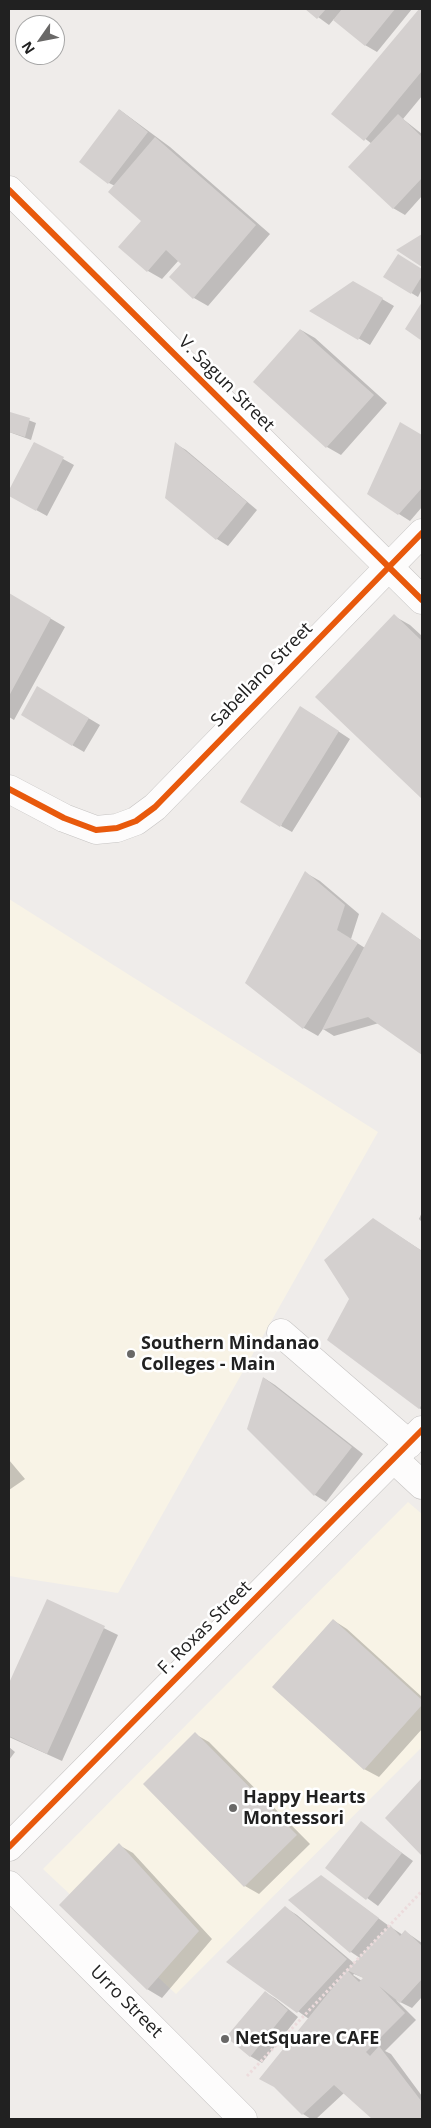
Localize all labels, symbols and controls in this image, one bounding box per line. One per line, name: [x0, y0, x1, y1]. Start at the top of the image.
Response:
north arrow: [15, 15, 65, 65]
text: N: [17, 38, 39, 58]
street label: V. Sagun Street: [174, 332, 278, 436]
street label: Sabellano Street: [207, 618, 317, 732]
place label: Southern Mindanao Colleges - Main: [141, 1333, 319, 1376]
marker: Southern Mindanao Colleges - Main: [125, 1348, 137, 1360]
street label: F. Roxas Street: [154, 1577, 256, 1679]
place label: Happy Hearts Montessori: [243, 1787, 366, 1830]
marker: Happy Hearts Montessori: [227, 1802, 239, 1814]
street label: Urro Street: [85, 1961, 167, 2043]
place label: NetSquare CAFE: [235, 2028, 379, 2050]
marker: NetSquare CAFE: [219, 2033, 231, 2045]

